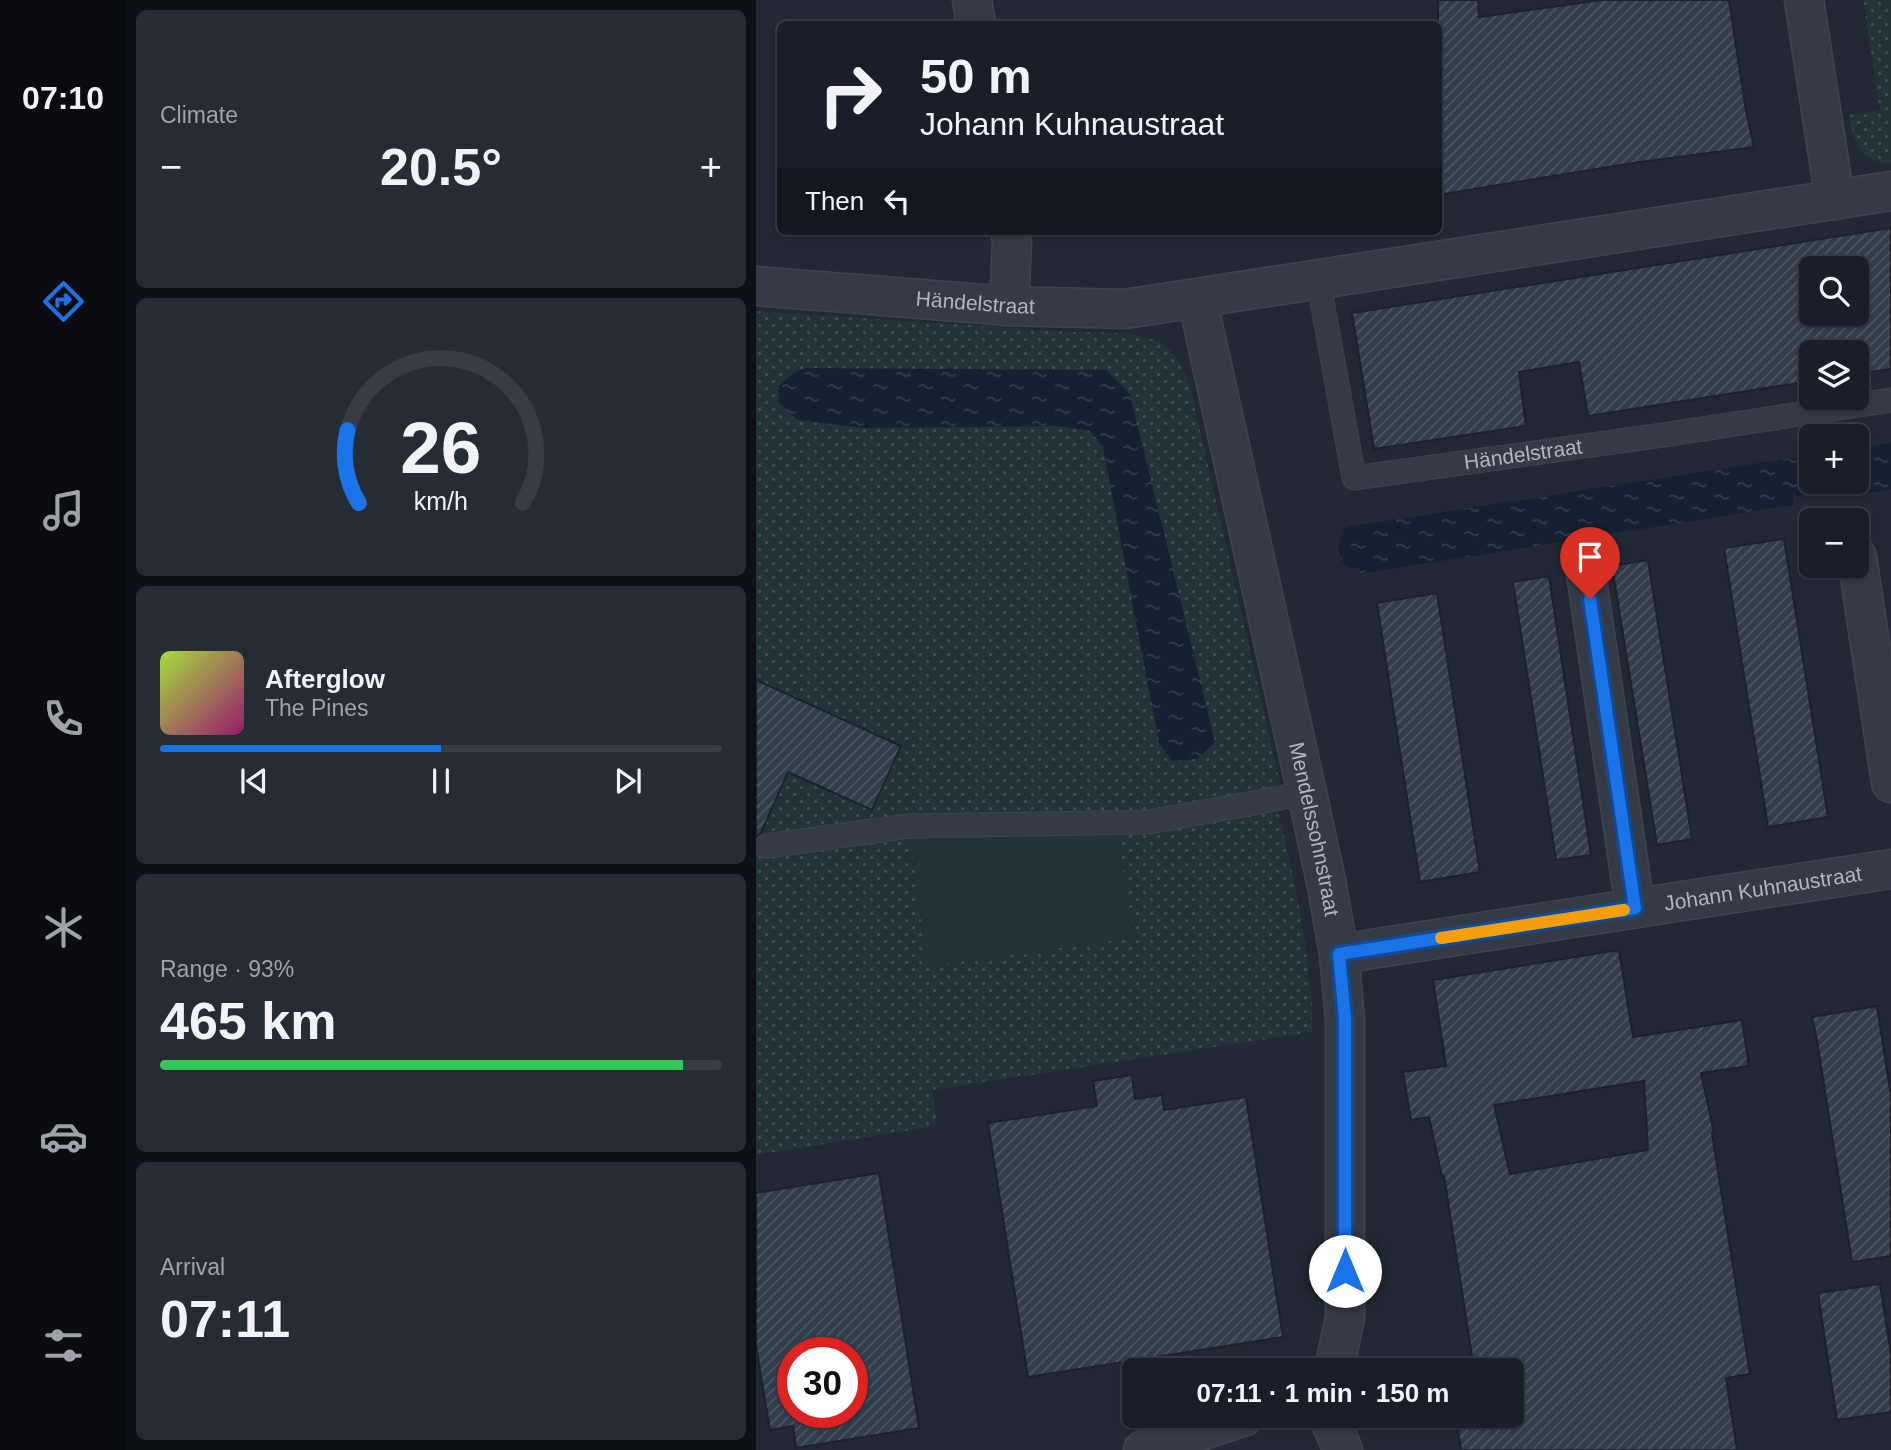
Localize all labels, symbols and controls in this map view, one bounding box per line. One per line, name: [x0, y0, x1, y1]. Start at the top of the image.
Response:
icon: right: [805, 49, 896, 140]
text: 50 m: [920, 49, 1032, 103]
text: 07:10: [22, 80, 104, 116]
text: Climate: [160, 102, 238, 128]
text: Johann Kuhnaustraat: [920, 106, 1224, 142]
text: 20.5°: [380, 138, 502, 196]
text: −: [160, 146, 182, 188]
text: +: [700, 146, 722, 188]
icon: left: [878, 182, 916, 220]
text: Then: [805, 186, 864, 216]
map controls: [1799, 256, 1869, 578]
button: search: [1799, 256, 1869, 326]
icon: directions: [39, 277, 88, 326]
street label: Händelstraat: [915, 287, 1035, 318]
button: layers: [1799, 340, 1869, 410]
text: 26: [401, 407, 481, 488]
button: +: [1799, 424, 1869, 494]
street label: Händelstraat: [1462, 434, 1584, 474]
icon: music: [39, 486, 88, 535]
text: km/h: [414, 487, 468, 515]
button: −: [1799, 508, 1869, 578]
pin: [1560, 527, 1620, 599]
icon: arrive: [1571, 538, 1609, 576]
text: Afterglow: [265, 664, 385, 694]
icon: phone: [39, 694, 88, 743]
text: The Pines: [265, 695, 369, 721]
street label: Mendelssohnstraat: [1285, 740, 1344, 918]
icon: previous: [235, 762, 273, 800]
icon: pause: [422, 762, 460, 800]
icon: next: [609, 762, 647, 800]
street label: Johann Kuhnaustraat: [1662, 862, 1864, 915]
icon: climate: [39, 903, 88, 952]
text: Range · 93%: [160, 956, 294, 982]
text: 465 km: [160, 992, 336, 1050]
icon: car: [39, 1112, 88, 1161]
position arrow: [1308, 1234, 1382, 1308]
text: Arrival: [160, 1254, 225, 1280]
text: 07:11: [160, 1290, 290, 1348]
icon: filters: [39, 1321, 88, 1370]
speed limit sign: 30: [777, 1337, 868, 1428]
text: 07:11 · 1 min · 150 m: [1197, 1378, 1449, 1408]

